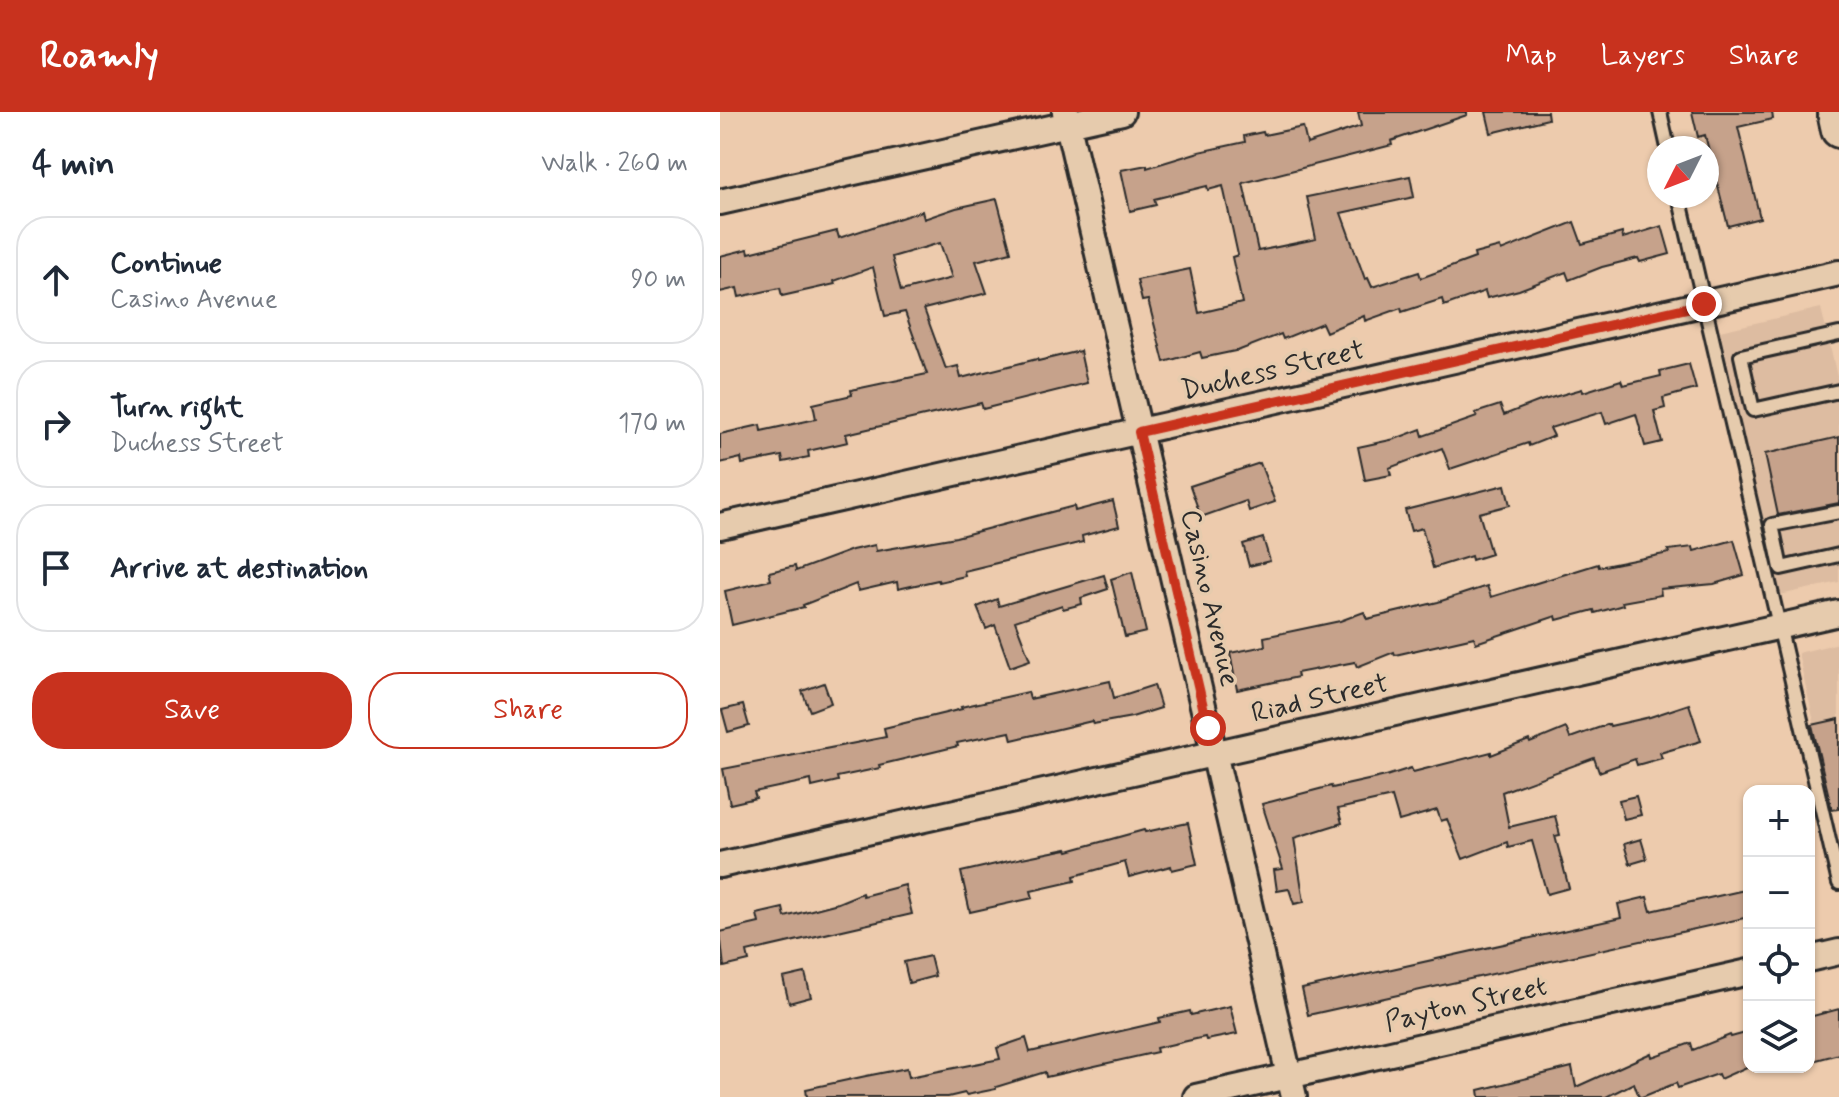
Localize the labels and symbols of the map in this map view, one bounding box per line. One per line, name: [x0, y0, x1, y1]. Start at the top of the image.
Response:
north arrow: [1647, 136, 1719, 208]
route end: [1686, 286, 1722, 322]
street label: Duchess Street: [1178, 332, 1368, 410]
street label: Casino Avenue: [1171, 506, 1247, 690]
street label: Riad Street: [1248, 665, 1392, 733]
route start: [1190, 710, 1226, 746]
street label: Payton Street: [1381, 968, 1551, 1042]

